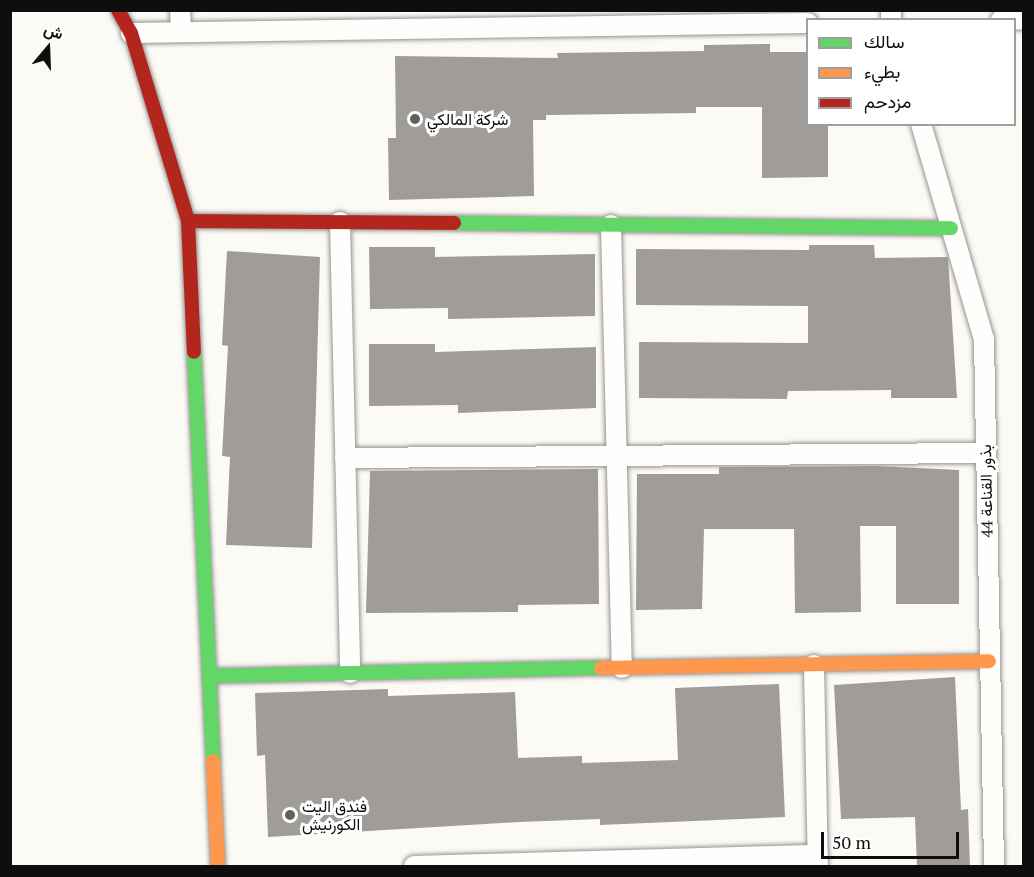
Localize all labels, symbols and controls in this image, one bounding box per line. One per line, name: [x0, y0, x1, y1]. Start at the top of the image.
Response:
text: ش: [41, 17, 67, 45]
north arrow: [18, 18, 78, 78]
legend: [806, 18, 1016, 126]
text: سالك: [864, 29, 904, 53]
text: بطيء: [864, 59, 900, 83]
text: مزدحم: [864, 89, 911, 113]
place label: شركة المالكي: [427, 109, 508, 129]
marker: شركة المالكي: [408, 112, 422, 126]
street label: بذور القناعة 44: [976, 444, 996, 538]
place label: فندق اليت الكورنيش: [302, 796, 367, 834]
marker: فندق اليت الكورنيش: [283, 808, 297, 822]
scale bar: [824, 820, 962, 858]
text: 50 m: [832, 830, 871, 854]

